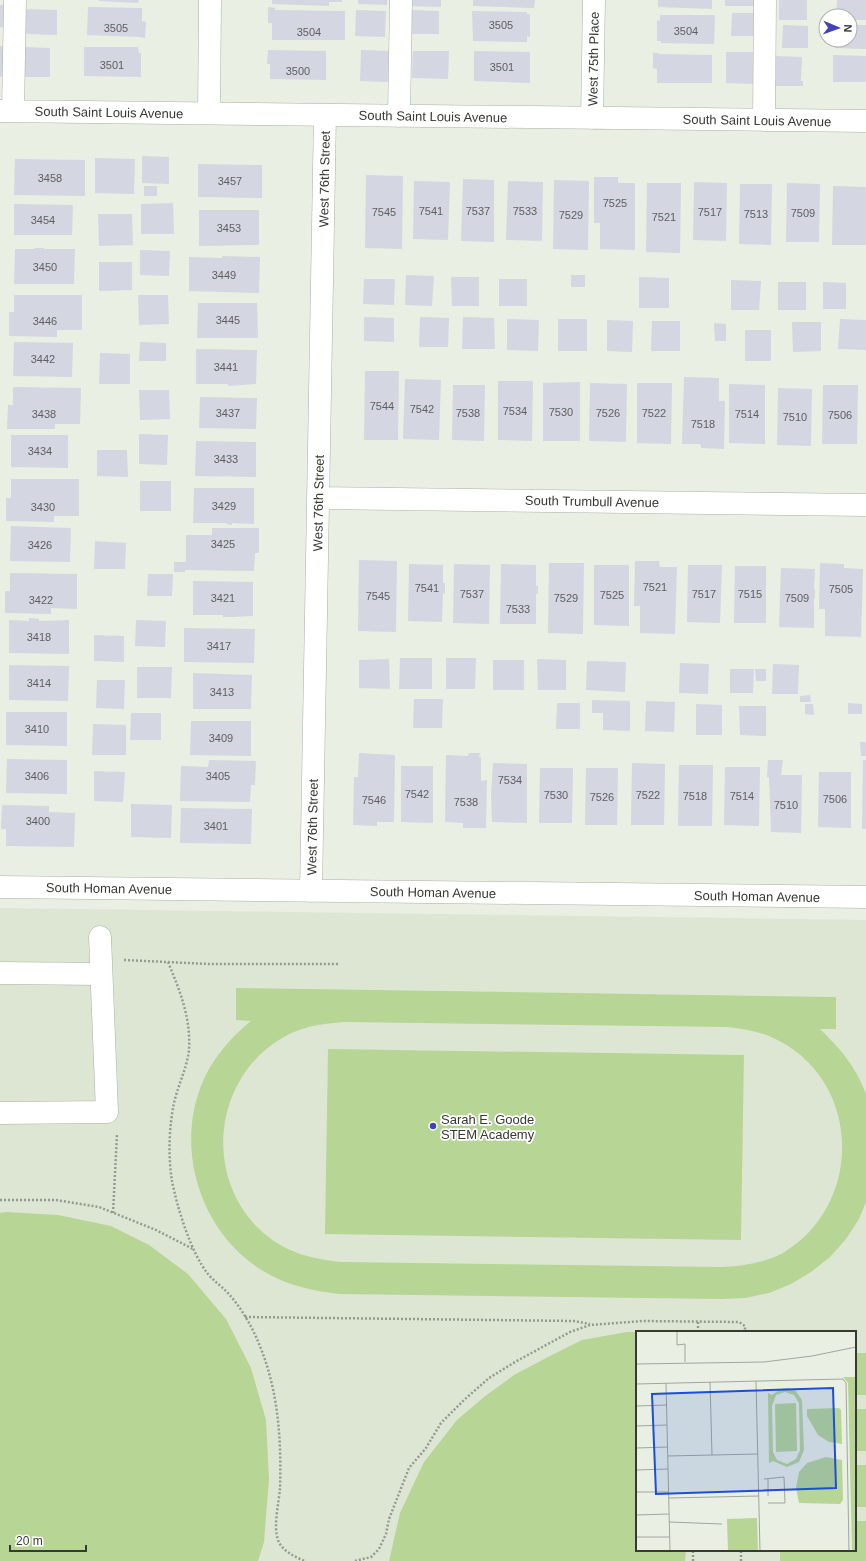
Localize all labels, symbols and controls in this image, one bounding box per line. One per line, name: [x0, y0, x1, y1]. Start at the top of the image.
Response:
north arrow: [818, 8, 858, 48]
street label: West 75th Place: [585, 12, 602, 106]
house number: 3505: [489, 19, 513, 31]
house number: 3505: [104, 22, 128, 34]
text: N: [842, 24, 854, 33]
house number: 3504: [674, 25, 698, 37]
house number: 3504: [297, 26, 321, 38]
house number: 3501: [100, 59, 124, 71]
house number: 3501: [490, 61, 514, 73]
house number: 3500: [286, 65, 310, 77]
street label: South Saint Louis Avenue: [35, 104, 183, 121]
street label: South Saint Louis Avenue: [359, 108, 507, 125]
street label: South Saint Louis Avenue: [683, 112, 831, 129]
street label: West 76th Street: [316, 130, 333, 227]
house number: 3458: [38, 172, 62, 184]
house number: 3457: [218, 175, 242, 187]
house number: 7525: [603, 197, 627, 209]
house number: 7541: [419, 205, 443, 217]
house number: 7537: [466, 205, 490, 217]
house number: 7533: [513, 205, 537, 217]
house number: 7545: [372, 206, 396, 218]
house number: 7517: [698, 206, 722, 218]
house number: 7509: [791, 207, 815, 219]
house number: 7513: [744, 208, 768, 220]
house number: 7529: [559, 209, 583, 221]
house number: 7521: [652, 211, 676, 223]
house number: 3454: [31, 214, 55, 226]
house number: 3453: [217, 222, 241, 234]
house number: 3450: [33, 261, 57, 273]
house number: 3449: [212, 269, 236, 281]
house number: 3445: [216, 314, 240, 326]
house number: 3446: [33, 315, 57, 327]
house number: 3442: [31, 353, 55, 365]
house number: 3441: [214, 361, 238, 373]
house number: 7544: [370, 400, 394, 412]
house number: 7542: [410, 403, 434, 415]
house number: 7534: [503, 405, 527, 417]
house number: 7530: [549, 406, 573, 418]
house number: 3437: [216, 407, 240, 419]
house number: 7538: [456, 407, 480, 419]
house number: 7526: [596, 407, 620, 419]
house number: 7522: [642, 407, 666, 419]
house number: 3438: [32, 408, 56, 420]
house number: 7514: [735, 408, 759, 420]
house number: 7506: [828, 409, 852, 421]
house number: 7510: [783, 411, 807, 423]
house number: 7518: [691, 418, 715, 430]
house number: 3434: [28, 445, 52, 457]
house number: 3433: [214, 453, 238, 465]
street label: West 76th Street: [310, 454, 327, 551]
street label: South Trumbull Avenue: [525, 493, 659, 510]
house number: 3429: [212, 500, 236, 512]
house number: 3430: [31, 501, 55, 513]
house number: 3425: [211, 538, 235, 550]
house number: 3426: [28, 539, 52, 551]
house number: 7521: [643, 581, 667, 593]
house number: 7541: [415, 582, 439, 594]
house number: 7505: [829, 583, 853, 595]
house number: 7537: [460, 588, 484, 600]
house number: 7517: [692, 588, 716, 600]
house number: 7515: [738, 588, 762, 600]
house number: 7525: [600, 589, 624, 601]
house number: 7545: [366, 590, 390, 602]
house number: 3421: [211, 592, 235, 604]
house number: 7529: [554, 592, 578, 604]
house number: 7509: [785, 592, 809, 604]
house number: 3422: [29, 594, 53, 606]
house number: 7533: [506, 603, 530, 615]
house number: 3418: [27, 631, 51, 643]
house number: 3417: [207, 640, 231, 652]
house number: 3414: [27, 677, 51, 689]
house number: 3413: [210, 686, 234, 698]
house number: 3410: [25, 723, 49, 735]
house number: 3409: [209, 732, 233, 744]
house number: 3406: [25, 770, 49, 782]
house number: 3405: [206, 770, 230, 782]
house number: 7534: [498, 774, 522, 786]
street label: West 76th Street: [304, 778, 321, 875]
house number: 7542: [405, 788, 429, 800]
house number: 7530: [544, 789, 568, 801]
house number: 7522: [636, 789, 660, 801]
house number: 7518: [683, 790, 707, 802]
house number: 7514: [730, 790, 754, 802]
house number: 7526: [590, 791, 614, 803]
house number: 7506: [823, 793, 847, 805]
house number: 7546: [362, 794, 386, 806]
house number: 7538: [454, 796, 478, 808]
house number: 7510: [774, 799, 798, 811]
house number: 3400: [26, 815, 50, 827]
house number: 3401: [204, 820, 228, 832]
street label: South Homan Avenue: [46, 880, 172, 897]
street label: South Homan Avenue: [370, 884, 496, 901]
street label: South Homan Avenue: [694, 888, 820, 905]
place label: Sarah E. Goode STEM Academy: [441, 1112, 535, 1142]
marker: Sarah E. Goode STEM Academy: [428, 1121, 438, 1131]
inset map: [636, 1331, 856, 1551]
scale bar: [10, 1527, 86, 1553]
text: 20 m: [16, 1534, 43, 1548]

